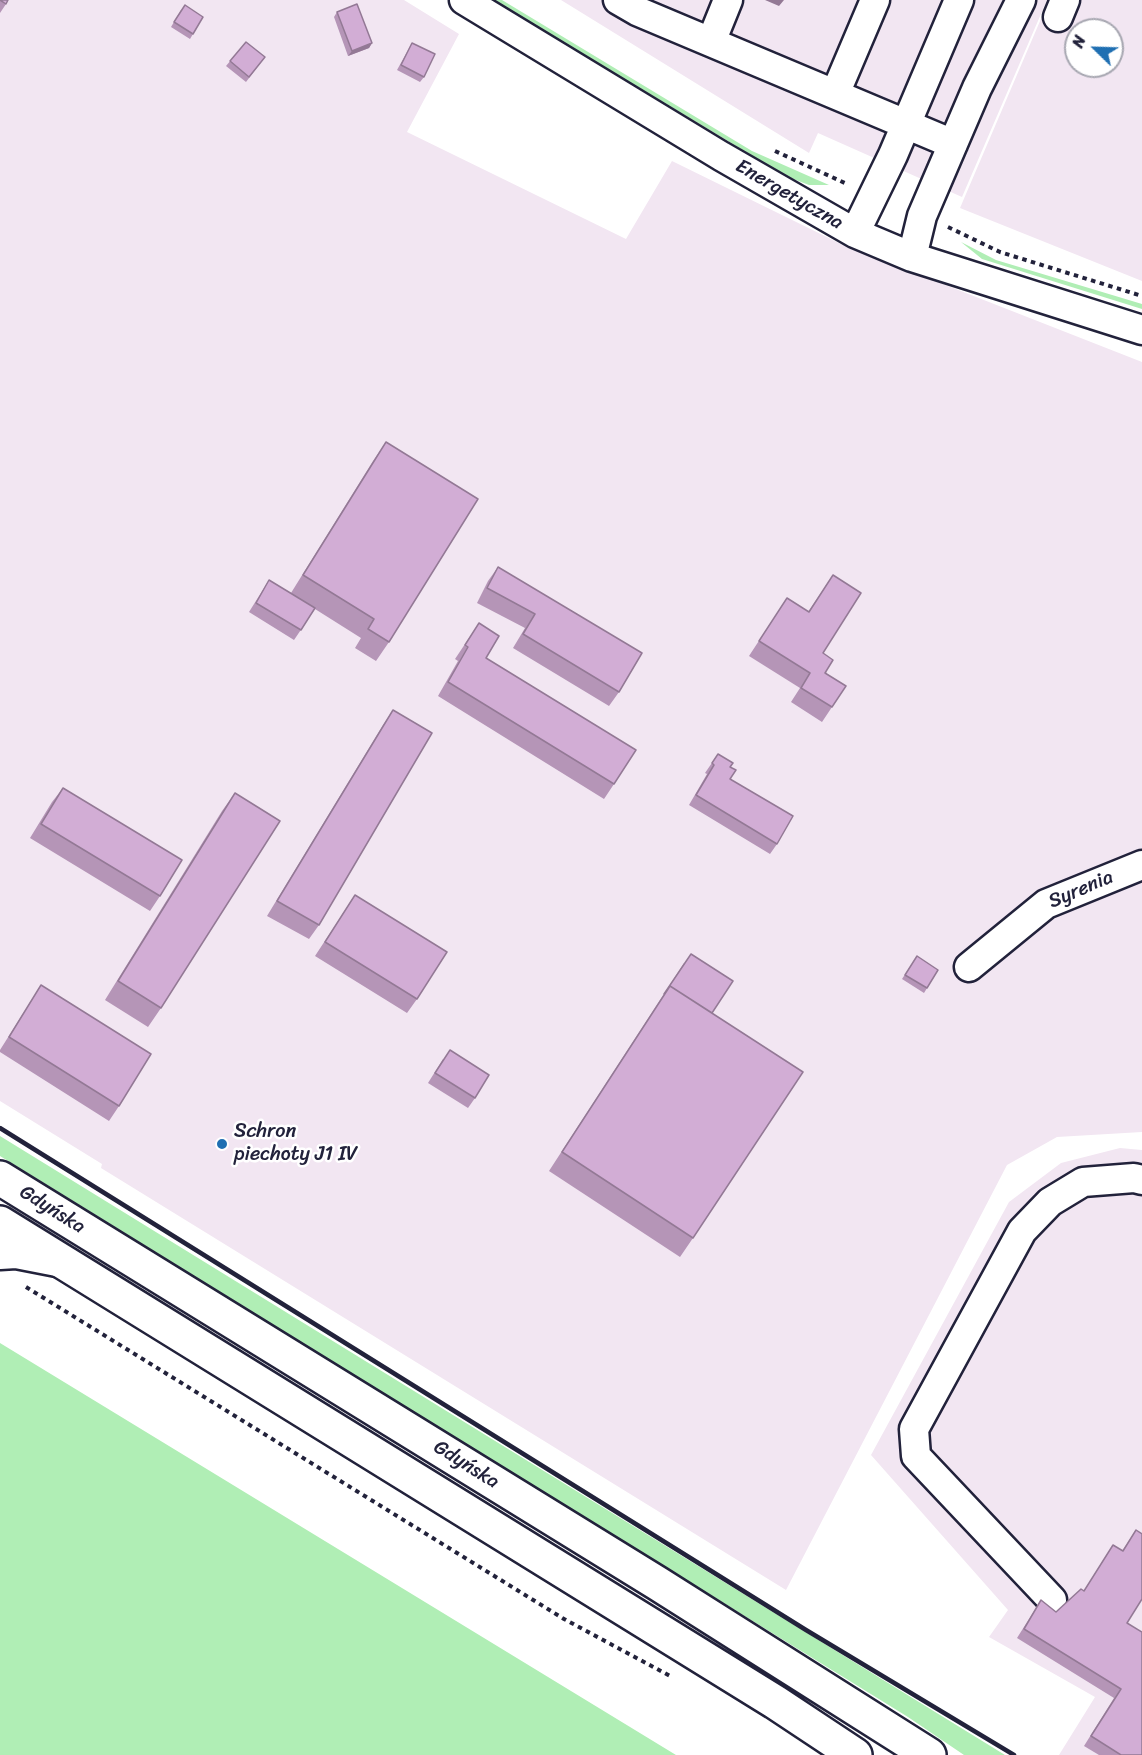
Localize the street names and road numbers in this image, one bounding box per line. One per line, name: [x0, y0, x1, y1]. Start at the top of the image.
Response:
street label: Energetyczna: [731, 155, 847, 235]
street label: Syrenia: [1045, 866, 1117, 914]
street label: Gdyńska: [15, 1180, 89, 1240]
street label: Gdyńska: [429, 1435, 503, 1495]

